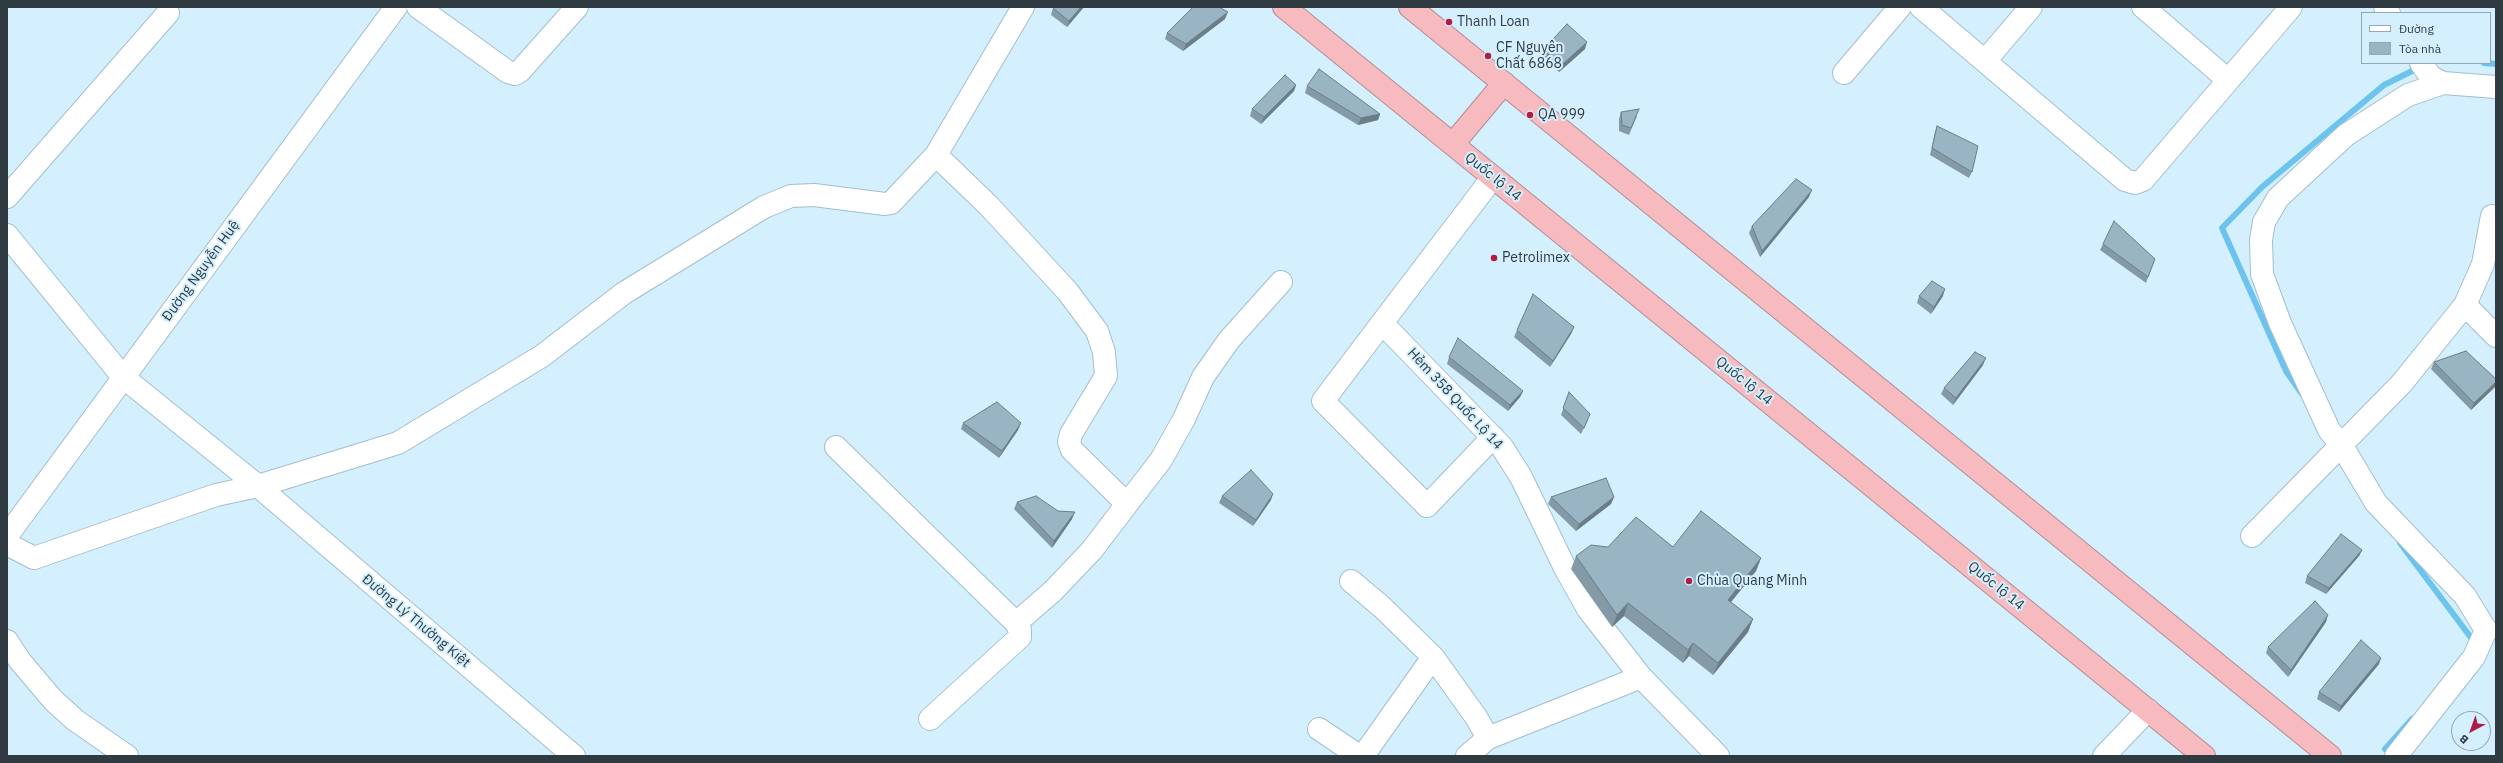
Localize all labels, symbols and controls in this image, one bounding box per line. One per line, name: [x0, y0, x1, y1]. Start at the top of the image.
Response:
legend: [2361, 12, 2491, 64]
place label: Thanh Loan: [1457, 14, 1530, 30]
marker: Thanh Loan: [1444, 17, 1454, 27]
text: Đường: [2399, 21, 2434, 36]
place label: CF Nguyên Chất 6868: [1496, 40, 1564, 72]
text: Tòa nhà: [2399, 41, 2441, 56]
marker: CF Nguyên Chất 6868: [1483, 51, 1493, 61]
place label: QA 999: [1538, 107, 1585, 123]
marker: QA 999: [1525, 110, 1535, 120]
street label: Quốc lộ 14: [1461, 149, 1525, 205]
street label: Đường Nguyễn Huệ: [159, 217, 243, 325]
place label: Petrolimex: [1502, 250, 1570, 266]
marker: Petrolimex: [1489, 253, 1499, 263]
street label: Hẻm 358 Quốc Lộ 14: [1404, 345, 1506, 453]
street label: Quốc lộ 14: [1712, 353, 1776, 409]
street label: Quốc lộ 14: [1964, 558, 2028, 614]
street label: Đường Lý Thường Kiệt: [359, 571, 473, 671]
place label: Chùa Quang Minh: [1697, 573, 1807, 589]
marker: Chùa Quang Minh: [1684, 576, 1694, 586]
north arrow: [2451, 711, 2491, 751]
text: B: [2456, 732, 2471, 747]

